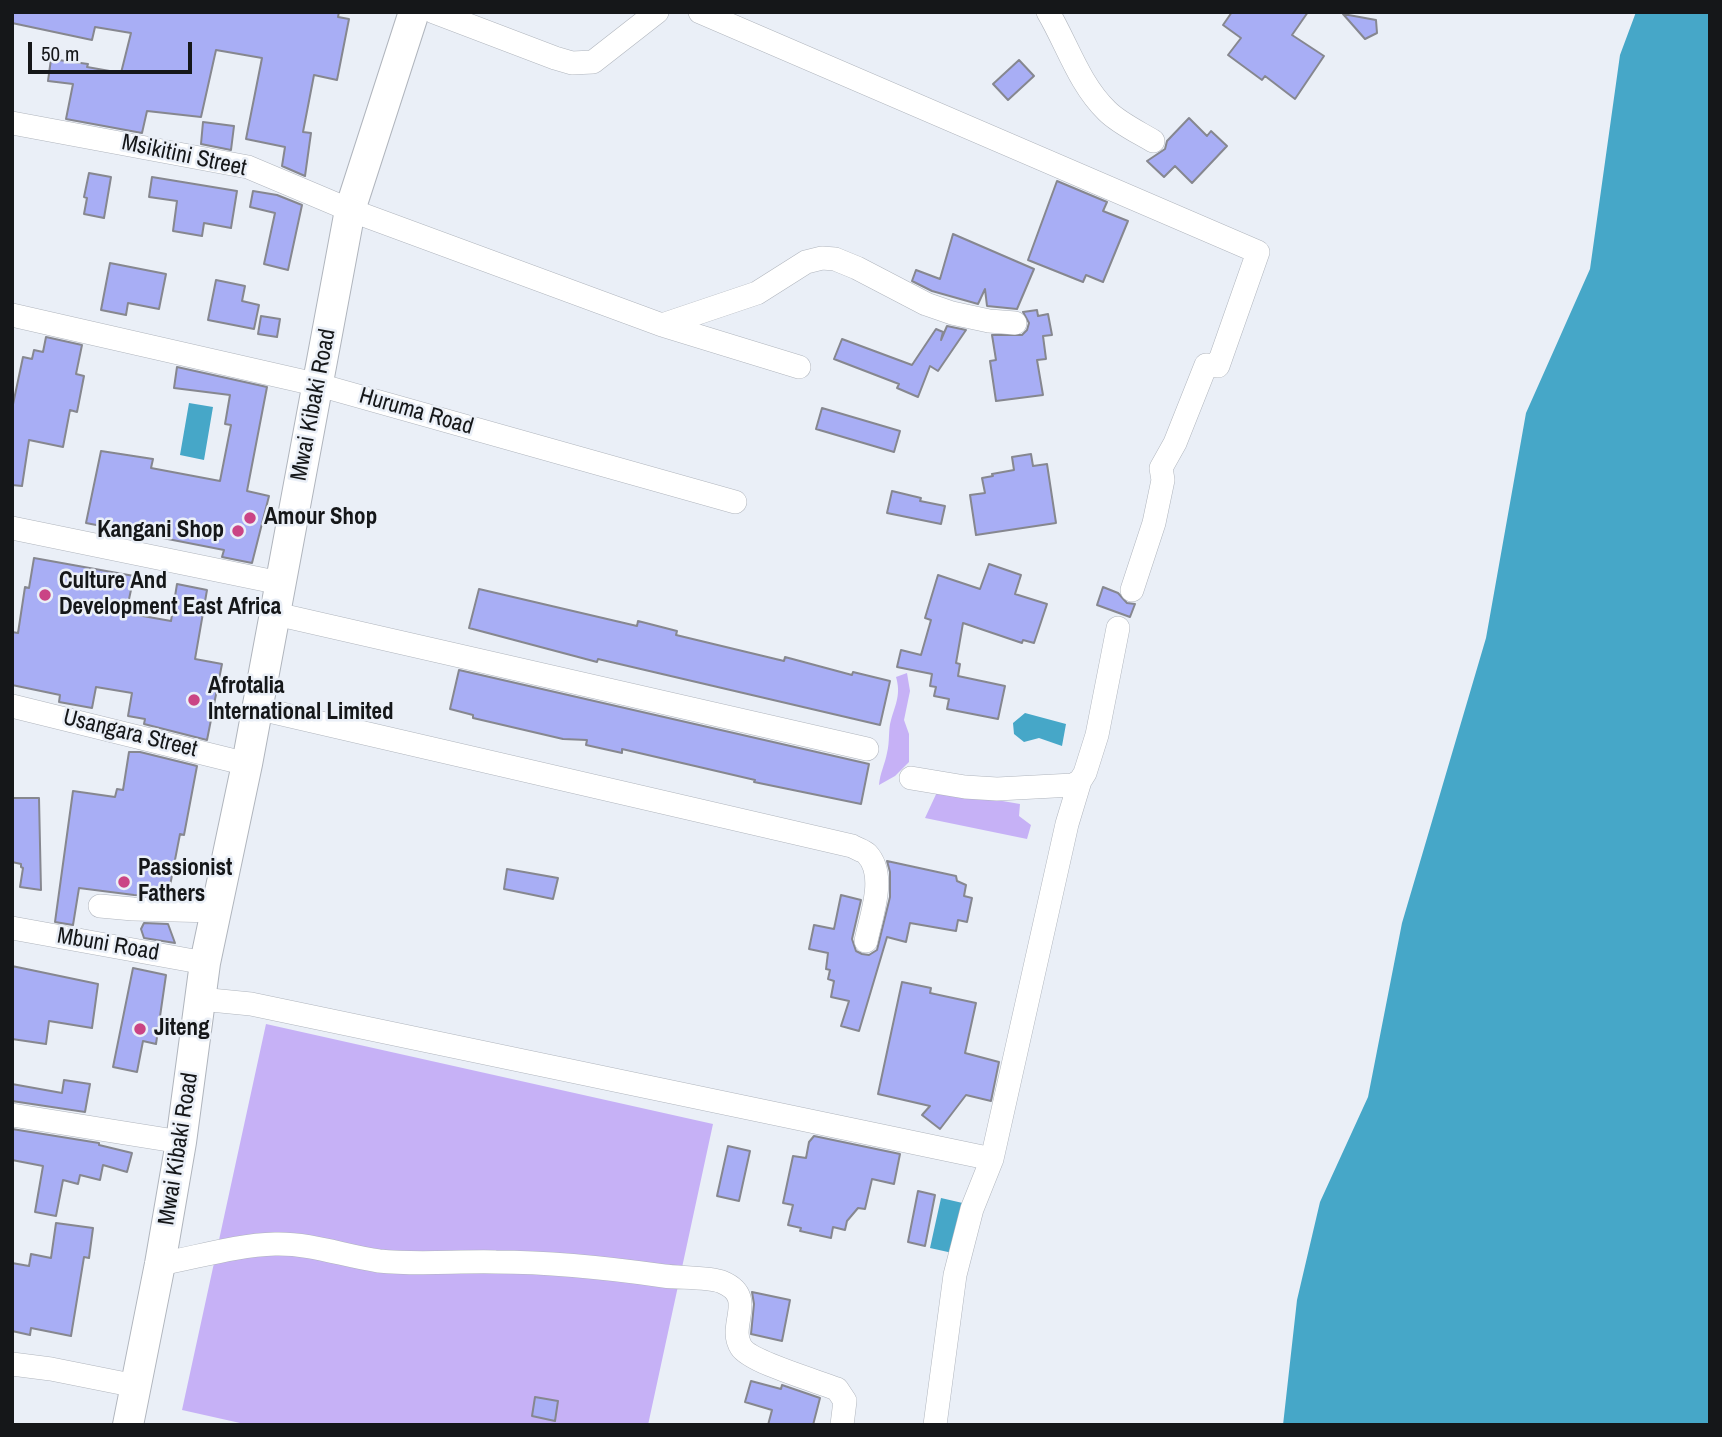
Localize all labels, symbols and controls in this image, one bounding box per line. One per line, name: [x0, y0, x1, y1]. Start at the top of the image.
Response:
scale bar: [32, 28, 196, 72]
text: 50 m: [41, 39, 79, 68]
street label: Msikitini Street: [119, 129, 249, 183]
street label: Mwai Kibaki Road: [286, 327, 342, 483]
street label: Huruma Road: [356, 383, 476, 441]
place label: Amour Shop: [264, 504, 377, 532]
marker: Amour Shop: [242, 510, 258, 526]
place label: Kangani Shop: [97, 517, 224, 545]
marker: Kangani Shop: [230, 523, 246, 539]
place label: Culture And Development East Africa: [59, 568, 281, 622]
marker: Culture And Development East Africa: [37, 587, 53, 603]
place label: Afrotalia International Limited: [208, 673, 393, 727]
marker: Afrotalia International Limited: [186, 692, 202, 708]
street label: Usangara Street: [60, 704, 200, 764]
place label: Passionist Fathers: [138, 855, 232, 909]
marker: Passionist Fathers: [116, 874, 132, 890]
street label: Mbuni Road: [55, 922, 161, 968]
place label: Jiteng: [154, 1015, 210, 1043]
marker: Jiteng: [132, 1021, 148, 1037]
street label: Mwai Kibaki Road: [153, 1071, 205, 1227]

